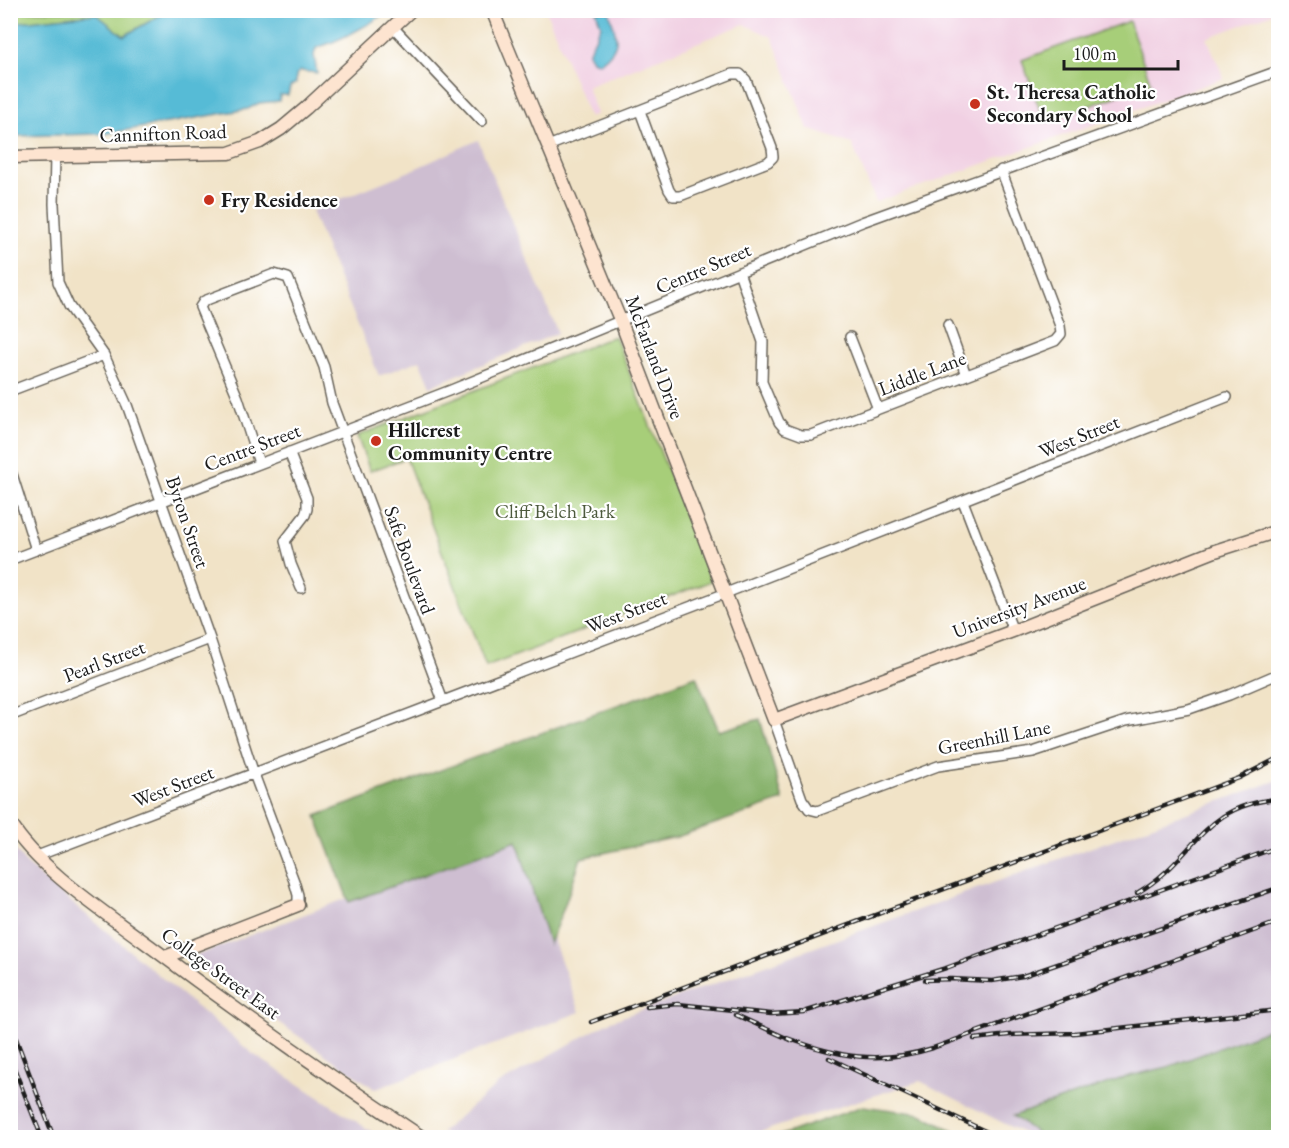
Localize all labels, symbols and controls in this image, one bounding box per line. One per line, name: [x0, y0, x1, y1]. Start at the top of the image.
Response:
scale bar: [1064, 33, 1178, 71]
text: 100 m: [1073, 42, 1117, 65]
place label: St. Theresa Catholic Secondary School: [987, 79, 1156, 128]
marker: St. Theresa Catholic Secondary School: [968, 97, 982, 111]
street label: Cannifton Road: [99, 118, 228, 148]
place label: Fry Residence: [221, 187, 338, 213]
marker: Fry Residence: [202, 193, 216, 207]
street label: Centre Street: [651, 236, 755, 300]
street label: McFarland Drive: [620, 292, 691, 423]
street label: Liddle Lane: [875, 344, 970, 402]
street label: West Street: [1035, 408, 1124, 464]
street label: Centre Street: [200, 416, 305, 477]
place label: Hillcrest Community Centre: [388, 417, 552, 466]
marker: Hillcrest Community Centre: [369, 434, 383, 448]
street label: Byron Street: [160, 473, 216, 572]
park label: Cliff Belch Park: [495, 498, 616, 524]
street label: Safe Boulevard: [378, 502, 442, 618]
street label: University Avenue: [949, 570, 1090, 644]
street label: West Street: [582, 584, 671, 639]
street label: Pearl Street: [60, 633, 149, 688]
street label: Greenhill Lane: [936, 713, 1053, 761]
street label: West Street: [129, 758, 218, 813]
street label: College Street East: [156, 921, 286, 1025]

